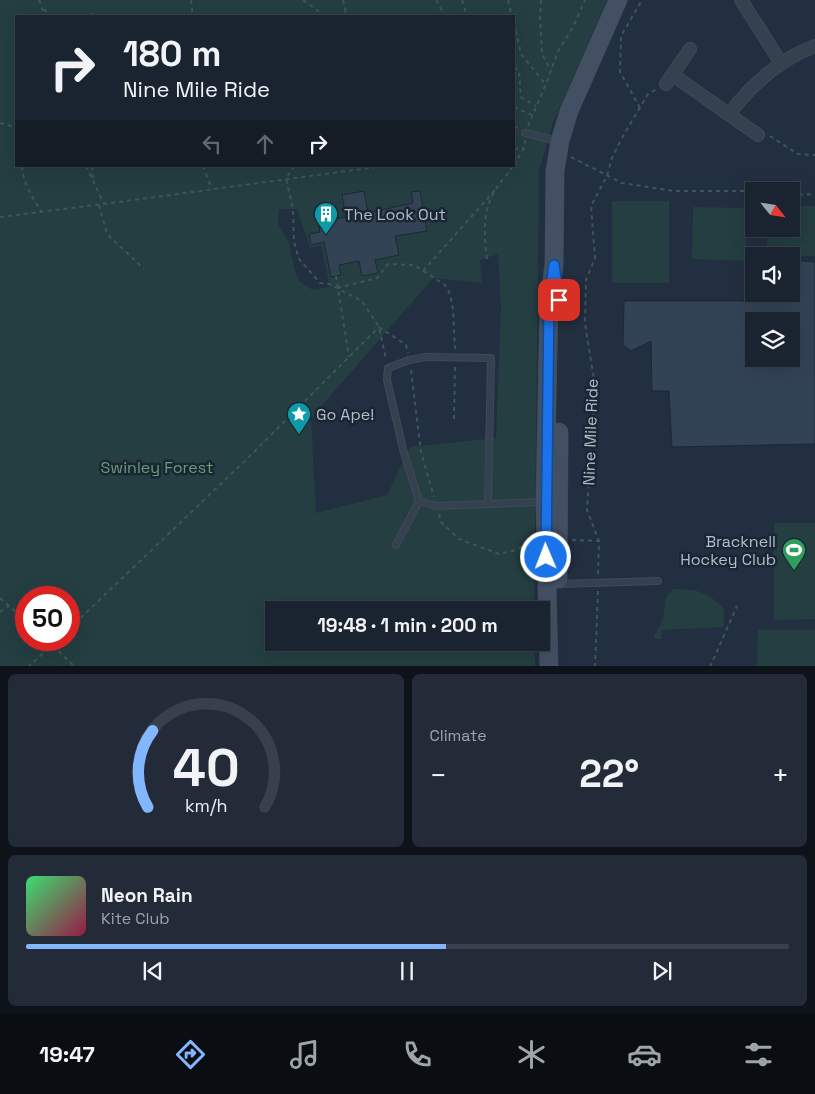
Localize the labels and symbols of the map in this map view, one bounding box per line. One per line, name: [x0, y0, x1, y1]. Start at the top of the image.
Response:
north arrow: [745, 182, 800, 238]
building icon: The Look Out: [313, 201, 339, 235]
place label: The Look Out: [344, 204, 446, 225]
pin: [538, 279, 580, 321]
street label: Nine Mile Ride: [578, 378, 603, 486]
place icon: Go Ape!: [286, 401, 312, 435]
place label: Go Ape!: [316, 404, 374, 425]
park label: Swinley Forest: [101, 457, 213, 478]
position arrow: [519, 530, 571, 582]
place label: Bracknell Hockey Club: [680, 531, 776, 570]
sports icon: Bracknell Hockey Club: [781, 537, 807, 571]
speed limit sign: 50: [15, 586, 80, 651]

